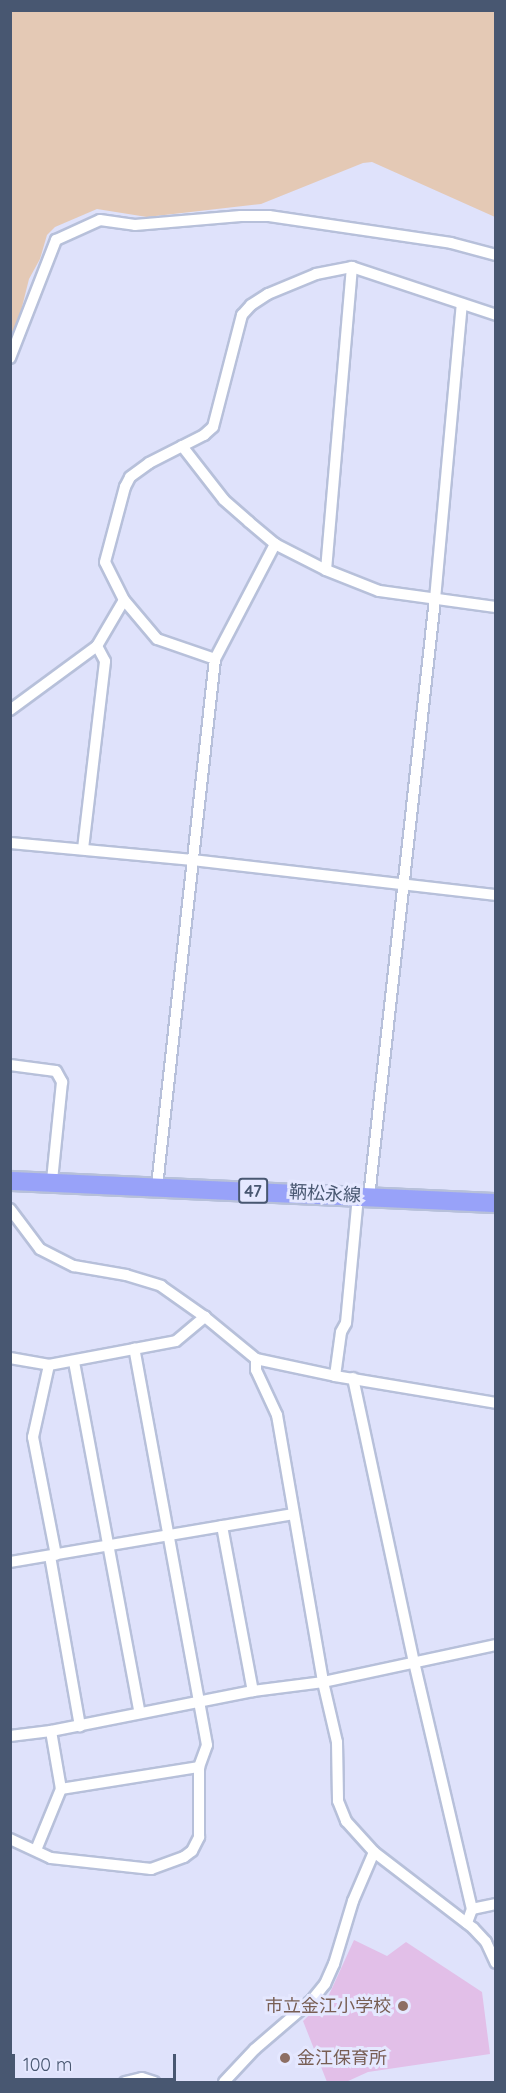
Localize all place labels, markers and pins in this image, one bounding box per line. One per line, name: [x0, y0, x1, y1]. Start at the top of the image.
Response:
place label: 市立金江小学校: [265, 1995, 391, 2017]
marker: 市立金江小学校: [396, 1999, 410, 2013]
place label: 金江保育所: [297, 2047, 387, 2069]
marker: 金江保育所: [278, 2051, 292, 2065]

